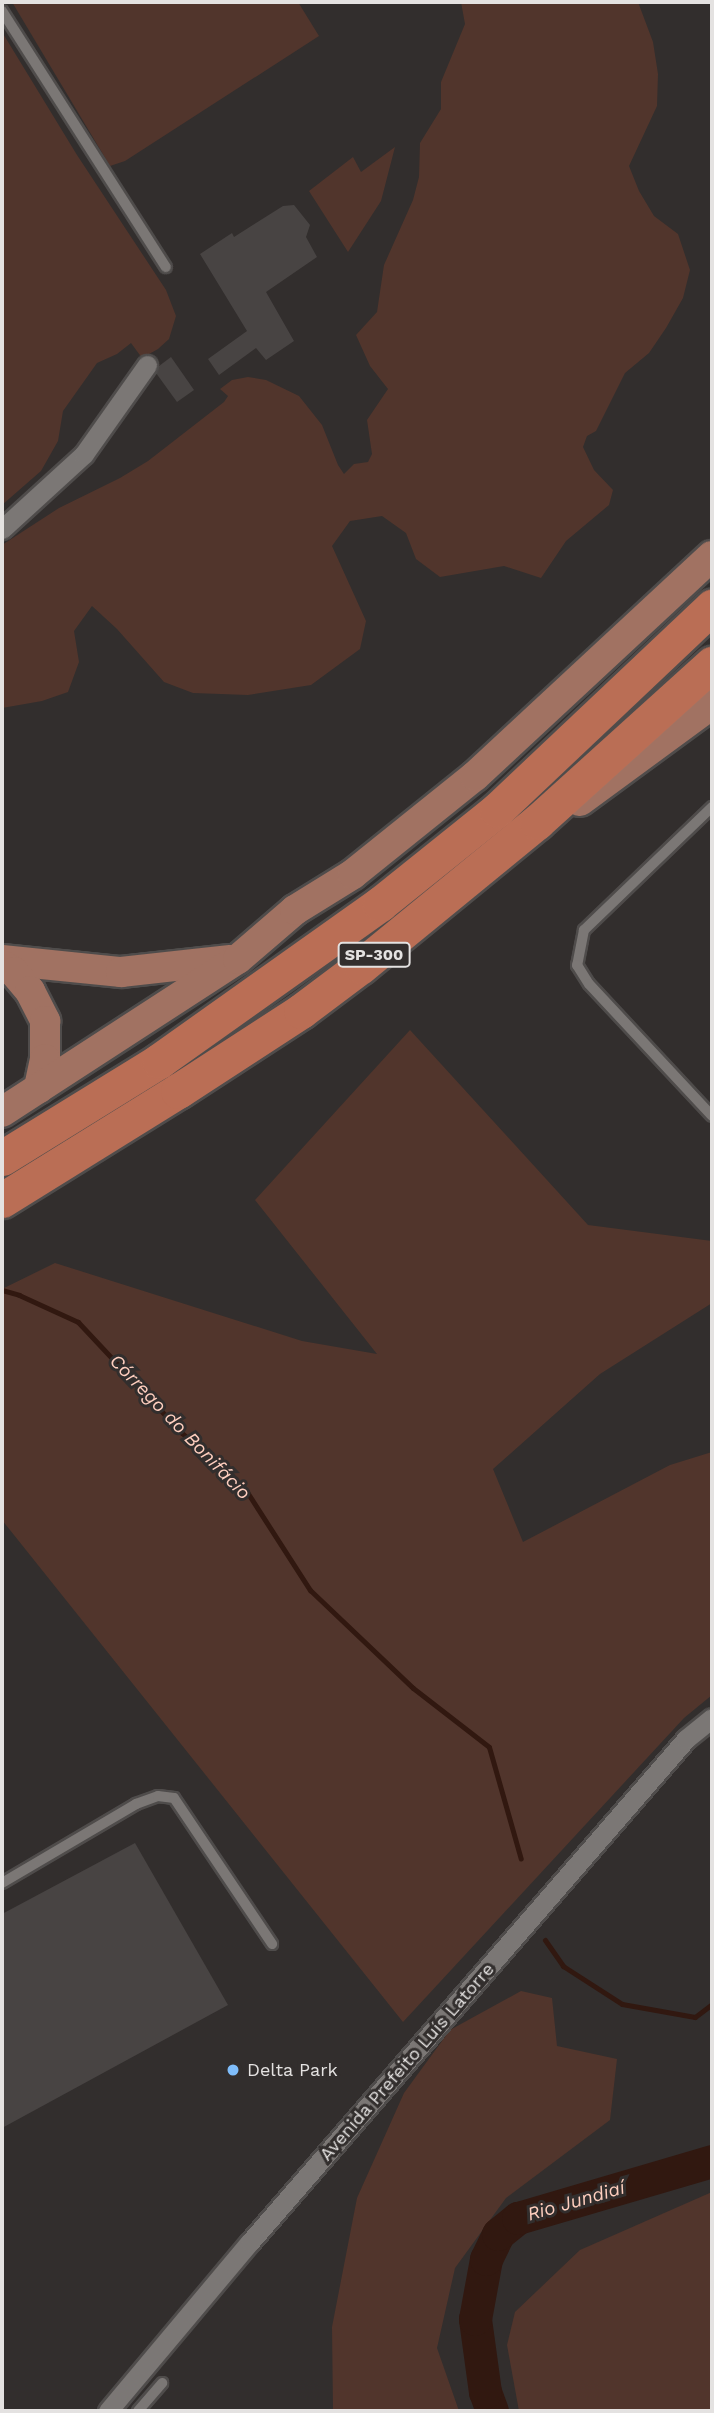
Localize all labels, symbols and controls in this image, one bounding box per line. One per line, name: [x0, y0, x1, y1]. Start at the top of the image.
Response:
road number: SP-300: [337, 942, 411, 967]
water label: Córrego do Bonifácio: [105, 1350, 255, 1504]
street label: Avenida Prefeito Luís Latorre: [315, 1959, 499, 2165]
place label: Delta Park: [247, 2059, 338, 2081]
marker: Delta Park: [225, 2062, 241, 2078]
water label: Rio Jundiaí: [524, 2176, 628, 2226]

